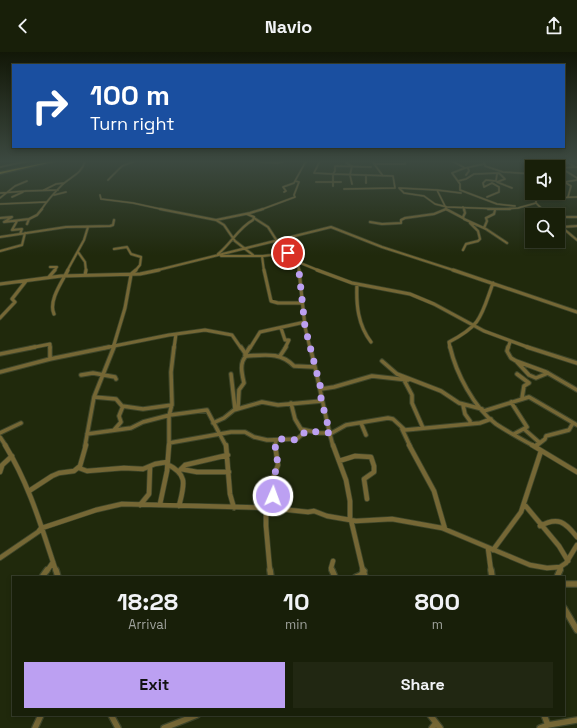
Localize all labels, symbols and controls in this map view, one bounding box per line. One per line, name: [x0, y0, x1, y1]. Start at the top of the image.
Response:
icon: back: [12, 15, 34, 37]
text: Navio: [265, 15, 312, 38]
icon: share: [543, 15, 565, 37]
text: 100 m: [90, 77, 170, 113]
icon: right: [24, 80, 76, 132]
text: Turn right: [90, 112, 174, 135]
map controls: [525, 160, 565, 248]
button: sound: [525, 160, 565, 200]
button: search: [525, 208, 565, 248]
pin: [271, 236, 305, 270]
icon: arrive: [277, 242, 299, 264]
position arrow: [252, 475, 294, 517]
text: 18:28: [117, 586, 178, 617]
text: 10: [283, 586, 309, 617]
text: 800: [414, 586, 460, 617]
text: Arrival: [128, 616, 167, 633]
text: min: [285, 616, 307, 633]
text: m: [432, 616, 443, 633]
button: Exit: [24, 662, 285, 708]
button: Share: [293, 662, 553, 708]

